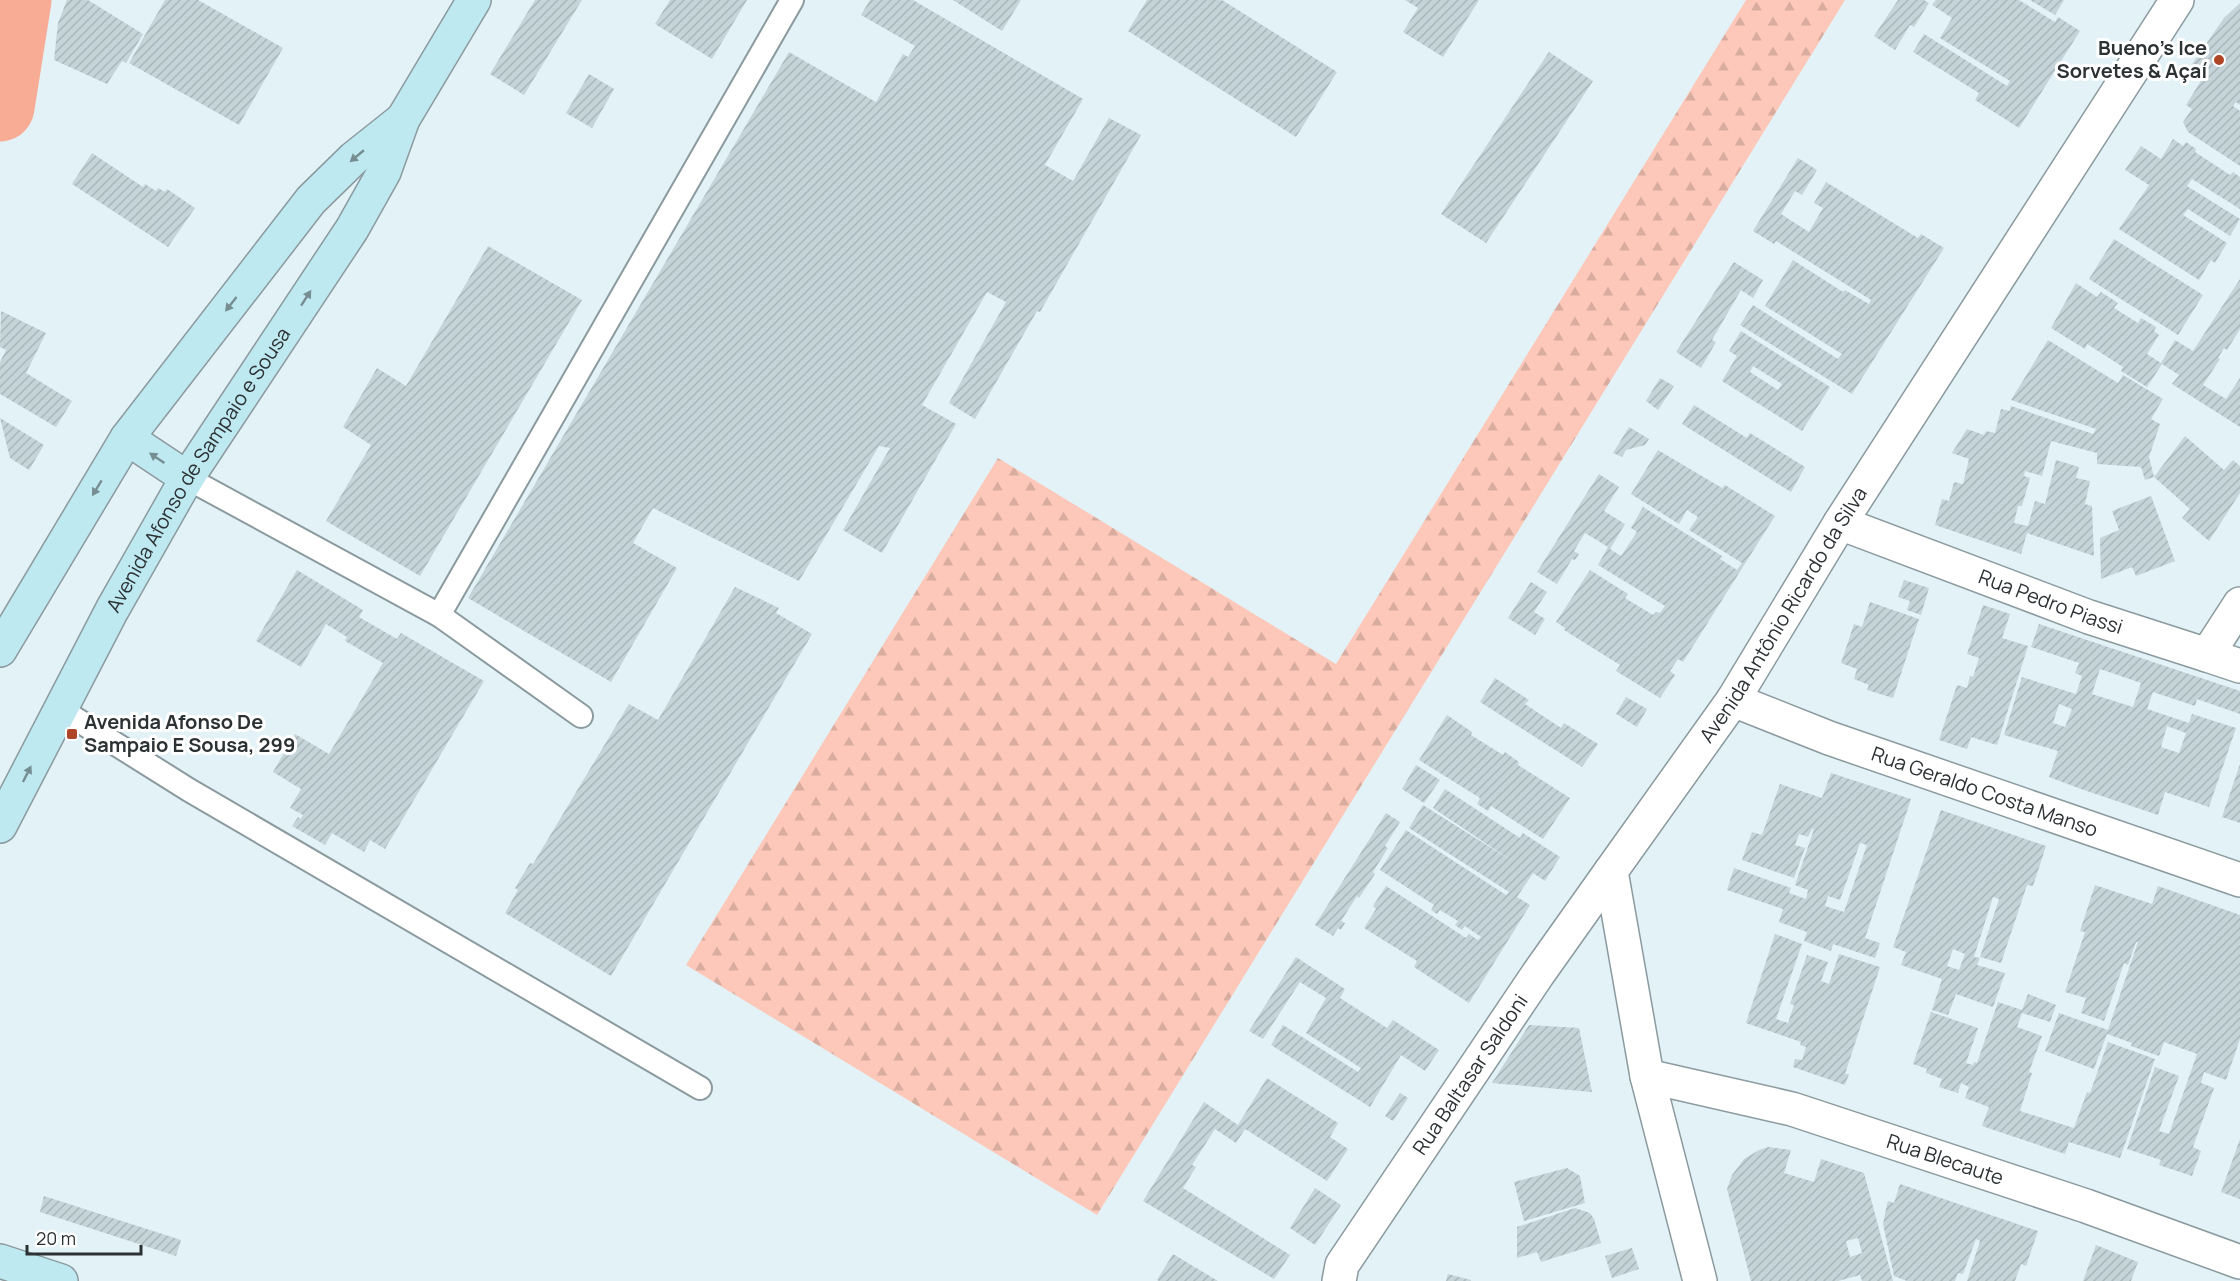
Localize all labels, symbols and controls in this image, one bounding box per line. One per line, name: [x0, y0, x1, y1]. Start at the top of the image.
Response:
place label: Bueno's Ice Sorvetes & Açaí: [2057, 34, 2207, 84]
marker: Bueno's Ice Sorvetes & Açaí: [2212, 53, 2226, 67]
one-way arrow: [349, 149, 365, 162]
one-way arrow: [300, 291, 312, 307]
one-way arrow: [225, 295, 237, 311]
street label: Avenida Afonso de Sampaio e Sousa: [100, 322, 296, 617]
one-way arrow: [150, 452, 166, 464]
one-way arrow: [92, 480, 103, 496]
street label: Avenida Antônio Ricardo da Silva: [1693, 481, 1873, 748]
street label: Rua Pedro Piassi: [1975, 563, 2126, 640]
place label: Avenida Afonso De Sampaio E Sousa, 299: [84, 708, 295, 758]
marker: Avenida Afonso De Sampaio E Sousa, 299: [65, 727, 79, 741]
street label: Rua Geraldo Costa Manso: [1868, 740, 2102, 843]
one-way arrow: [22, 765, 32, 782]
street label: Rua Baltasar Saldoni: [1406, 989, 1534, 1160]
street label: Rua Blecaute: [1883, 1127, 2007, 1191]
scale bar: [27, 1218, 141, 1256]
text: 20 m: [36, 1226, 76, 1250]

